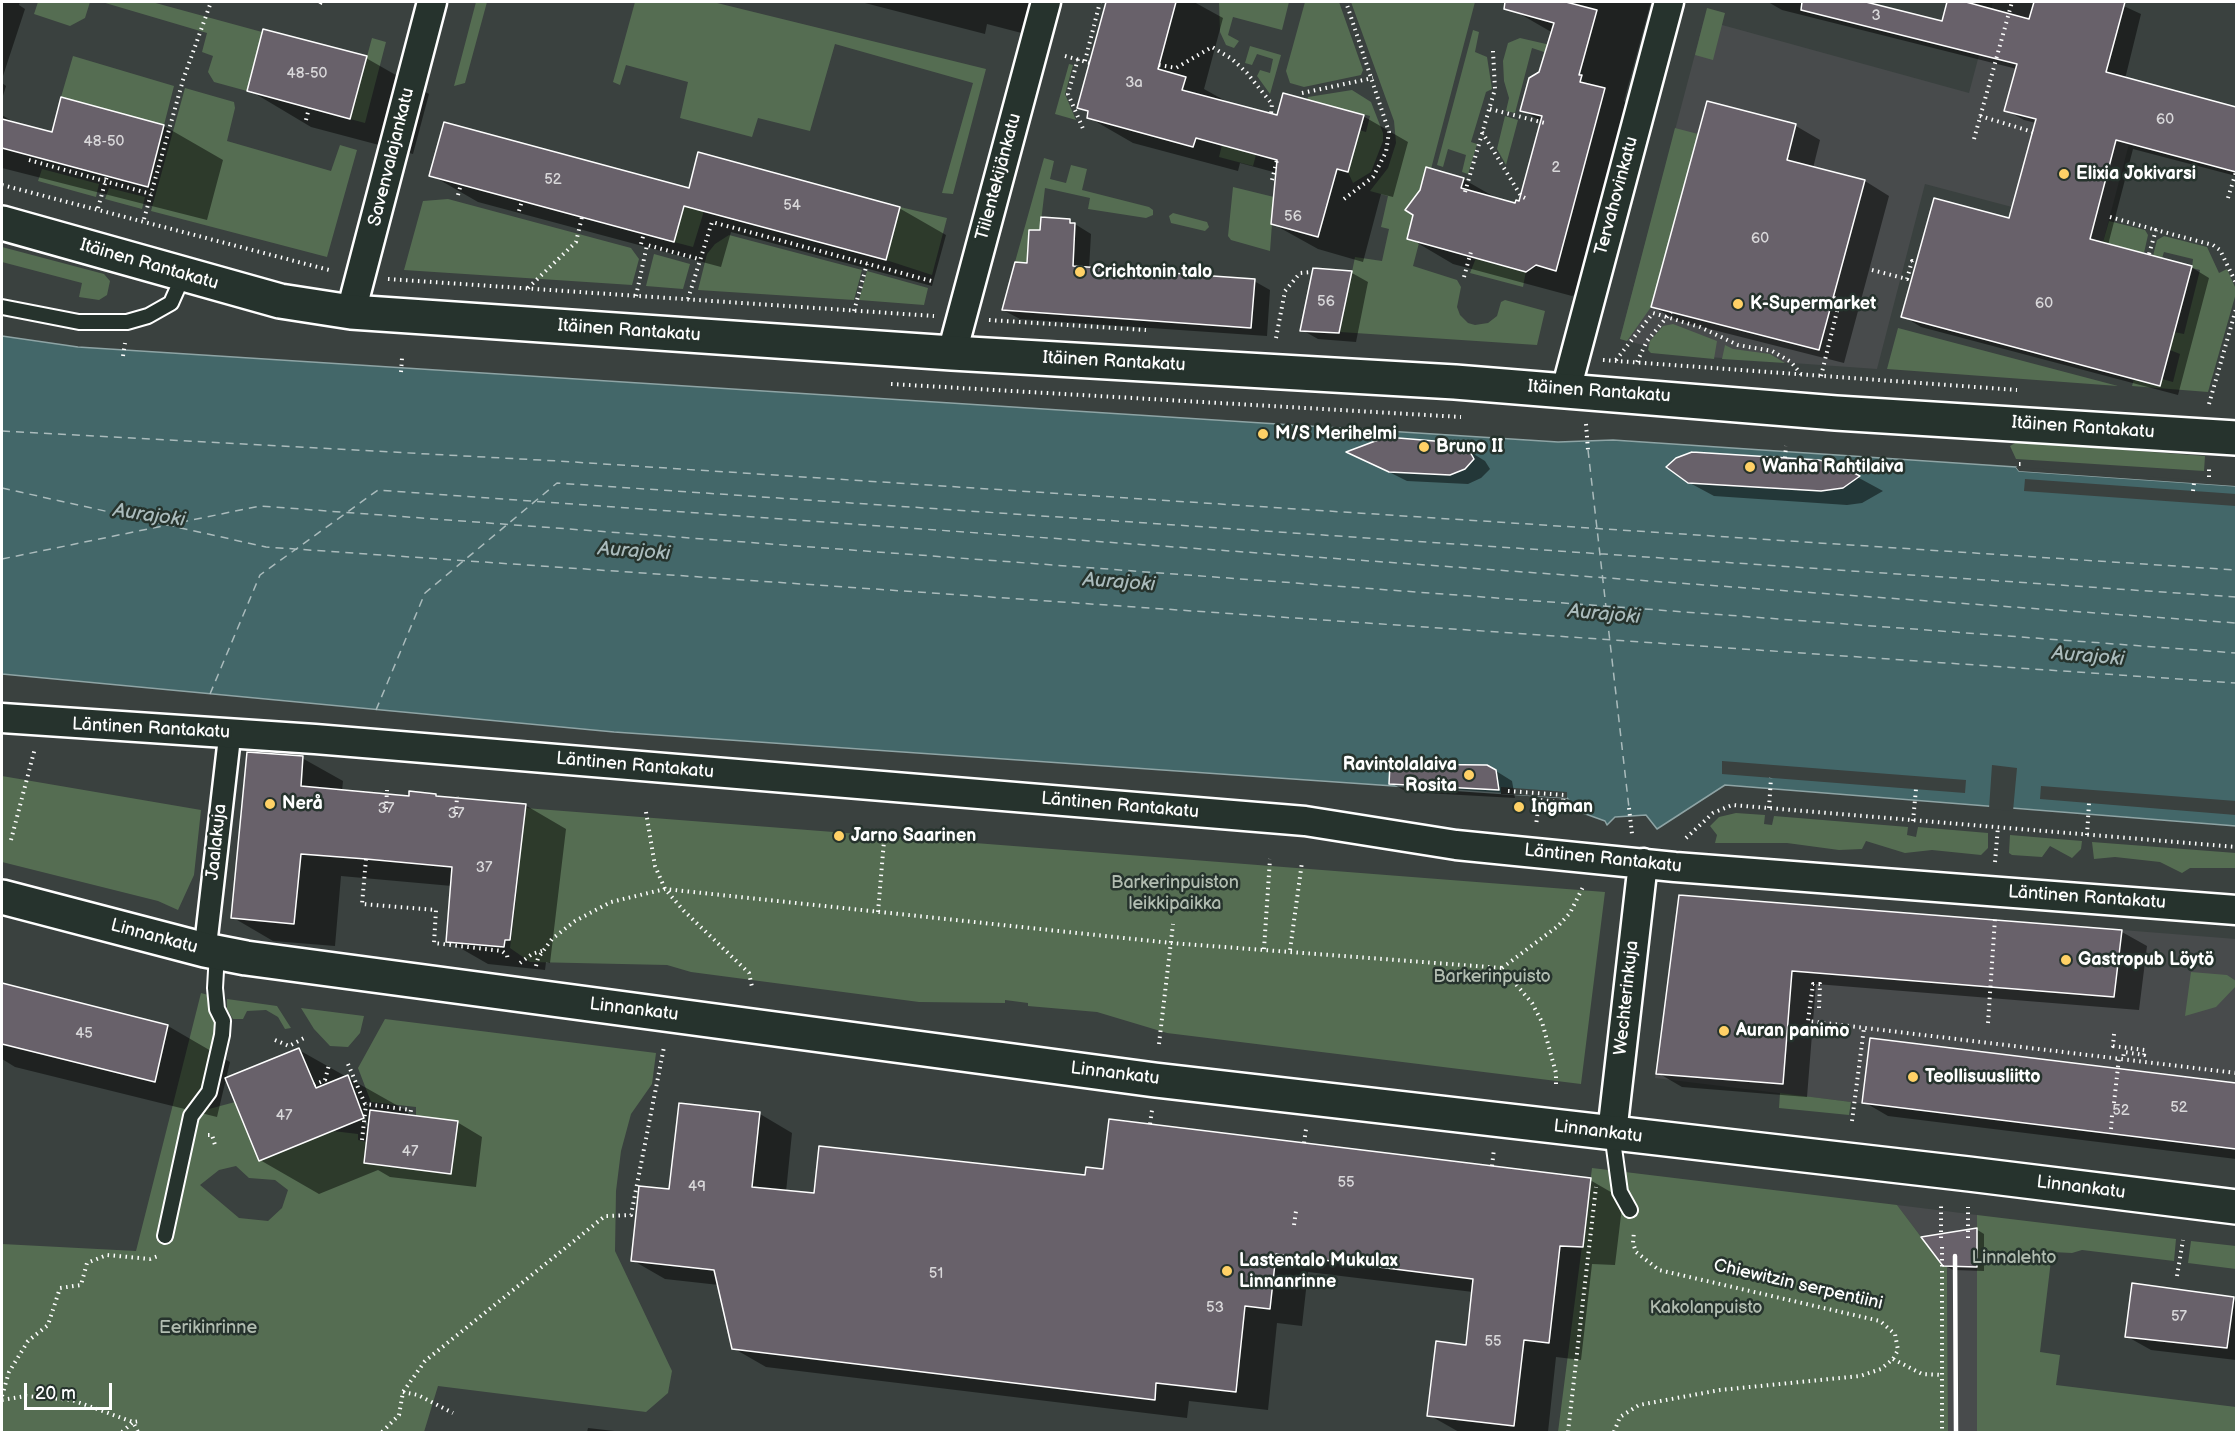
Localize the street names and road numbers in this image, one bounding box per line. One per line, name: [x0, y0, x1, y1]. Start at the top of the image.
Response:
street label: Savenvalajankatu: [364, 86, 420, 228]
street label: Tiilentekijänkatu: [972, 111, 1026, 243]
street label: Tervahovinkatu: [1591, 134, 1643, 258]
street label: Itäinen Rantakatu: [77, 235, 221, 295]
street label: Itäinen Rantakatu: [557, 315, 701, 347]
street label: Itäinen Rantakatu: [1042, 347, 1186, 377]
street label: Itäinen Rantakatu: [1527, 376, 1671, 408]
street label: Itäinen Rantakatu: [2011, 412, 2155, 444]
street label: Läntinen Rantakatu: [71, 714, 231, 744]
street label: Läntinen Rantakatu: [555, 748, 715, 784]
street label: Läntinen Rantakatu: [1040, 788, 1200, 824]
street label: Jaalakuja: [202, 803, 232, 881]
street label: Läntinen Rantakatu: [1523, 840, 1683, 878]
street label: Läntinen Rantakatu: [2007, 882, 2167, 914]
street label: Linnankatu: [108, 915, 200, 959]
street label: Wechterinkuja: [1610, 940, 1644, 1056]
street label: Linnankatu: [588, 994, 680, 1026]
street label: Linnankatu: [1069, 1058, 1161, 1090]
street label: Linnankatu: [1552, 1116, 1644, 1148]
street label: Linnankatu: [2035, 1172, 2127, 1204]
street label: Chiewitzin serpentiini: [1711, 1255, 1885, 1315]

